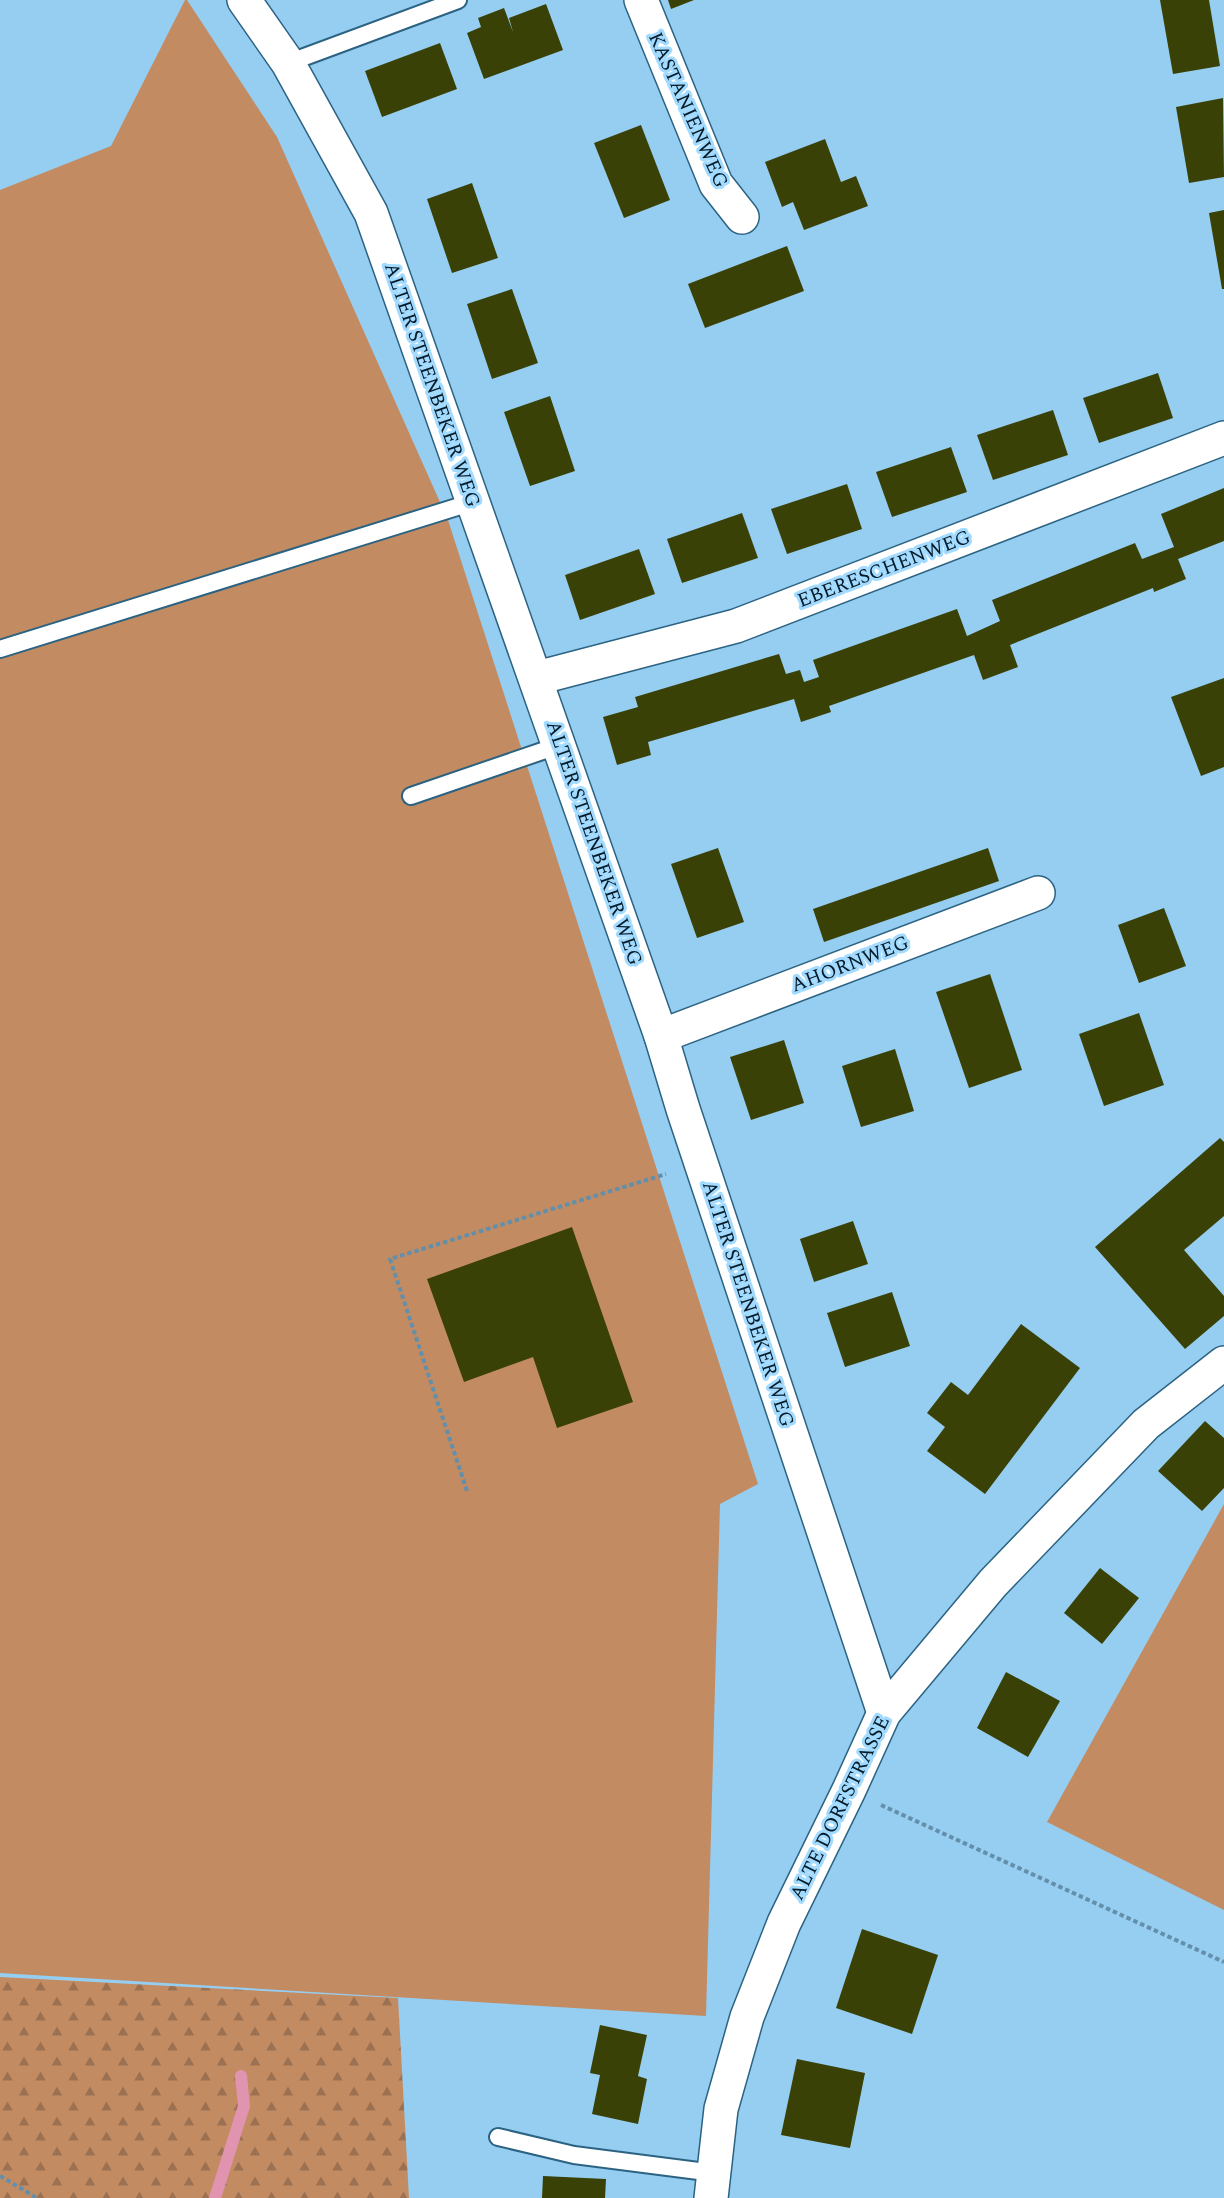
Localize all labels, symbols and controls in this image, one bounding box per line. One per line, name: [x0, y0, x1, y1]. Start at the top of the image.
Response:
street label: KASTANIENWEG: [640, 27, 736, 193]
street label: ALTER STEENBEKER WEG: [376, 259, 488, 511]
street label: EBERESCHENWEG: [793, 522, 975, 616]
street label: ALTER STEENBEKER WEG: [538, 717, 650, 969]
street label: AHORNWEG: [787, 928, 913, 1000]
street label: ALTER STEENBEKER WEG: [694, 1177, 802, 1431]
street label: ALTE DORFSTRASSE: [782, 1711, 898, 1905]

